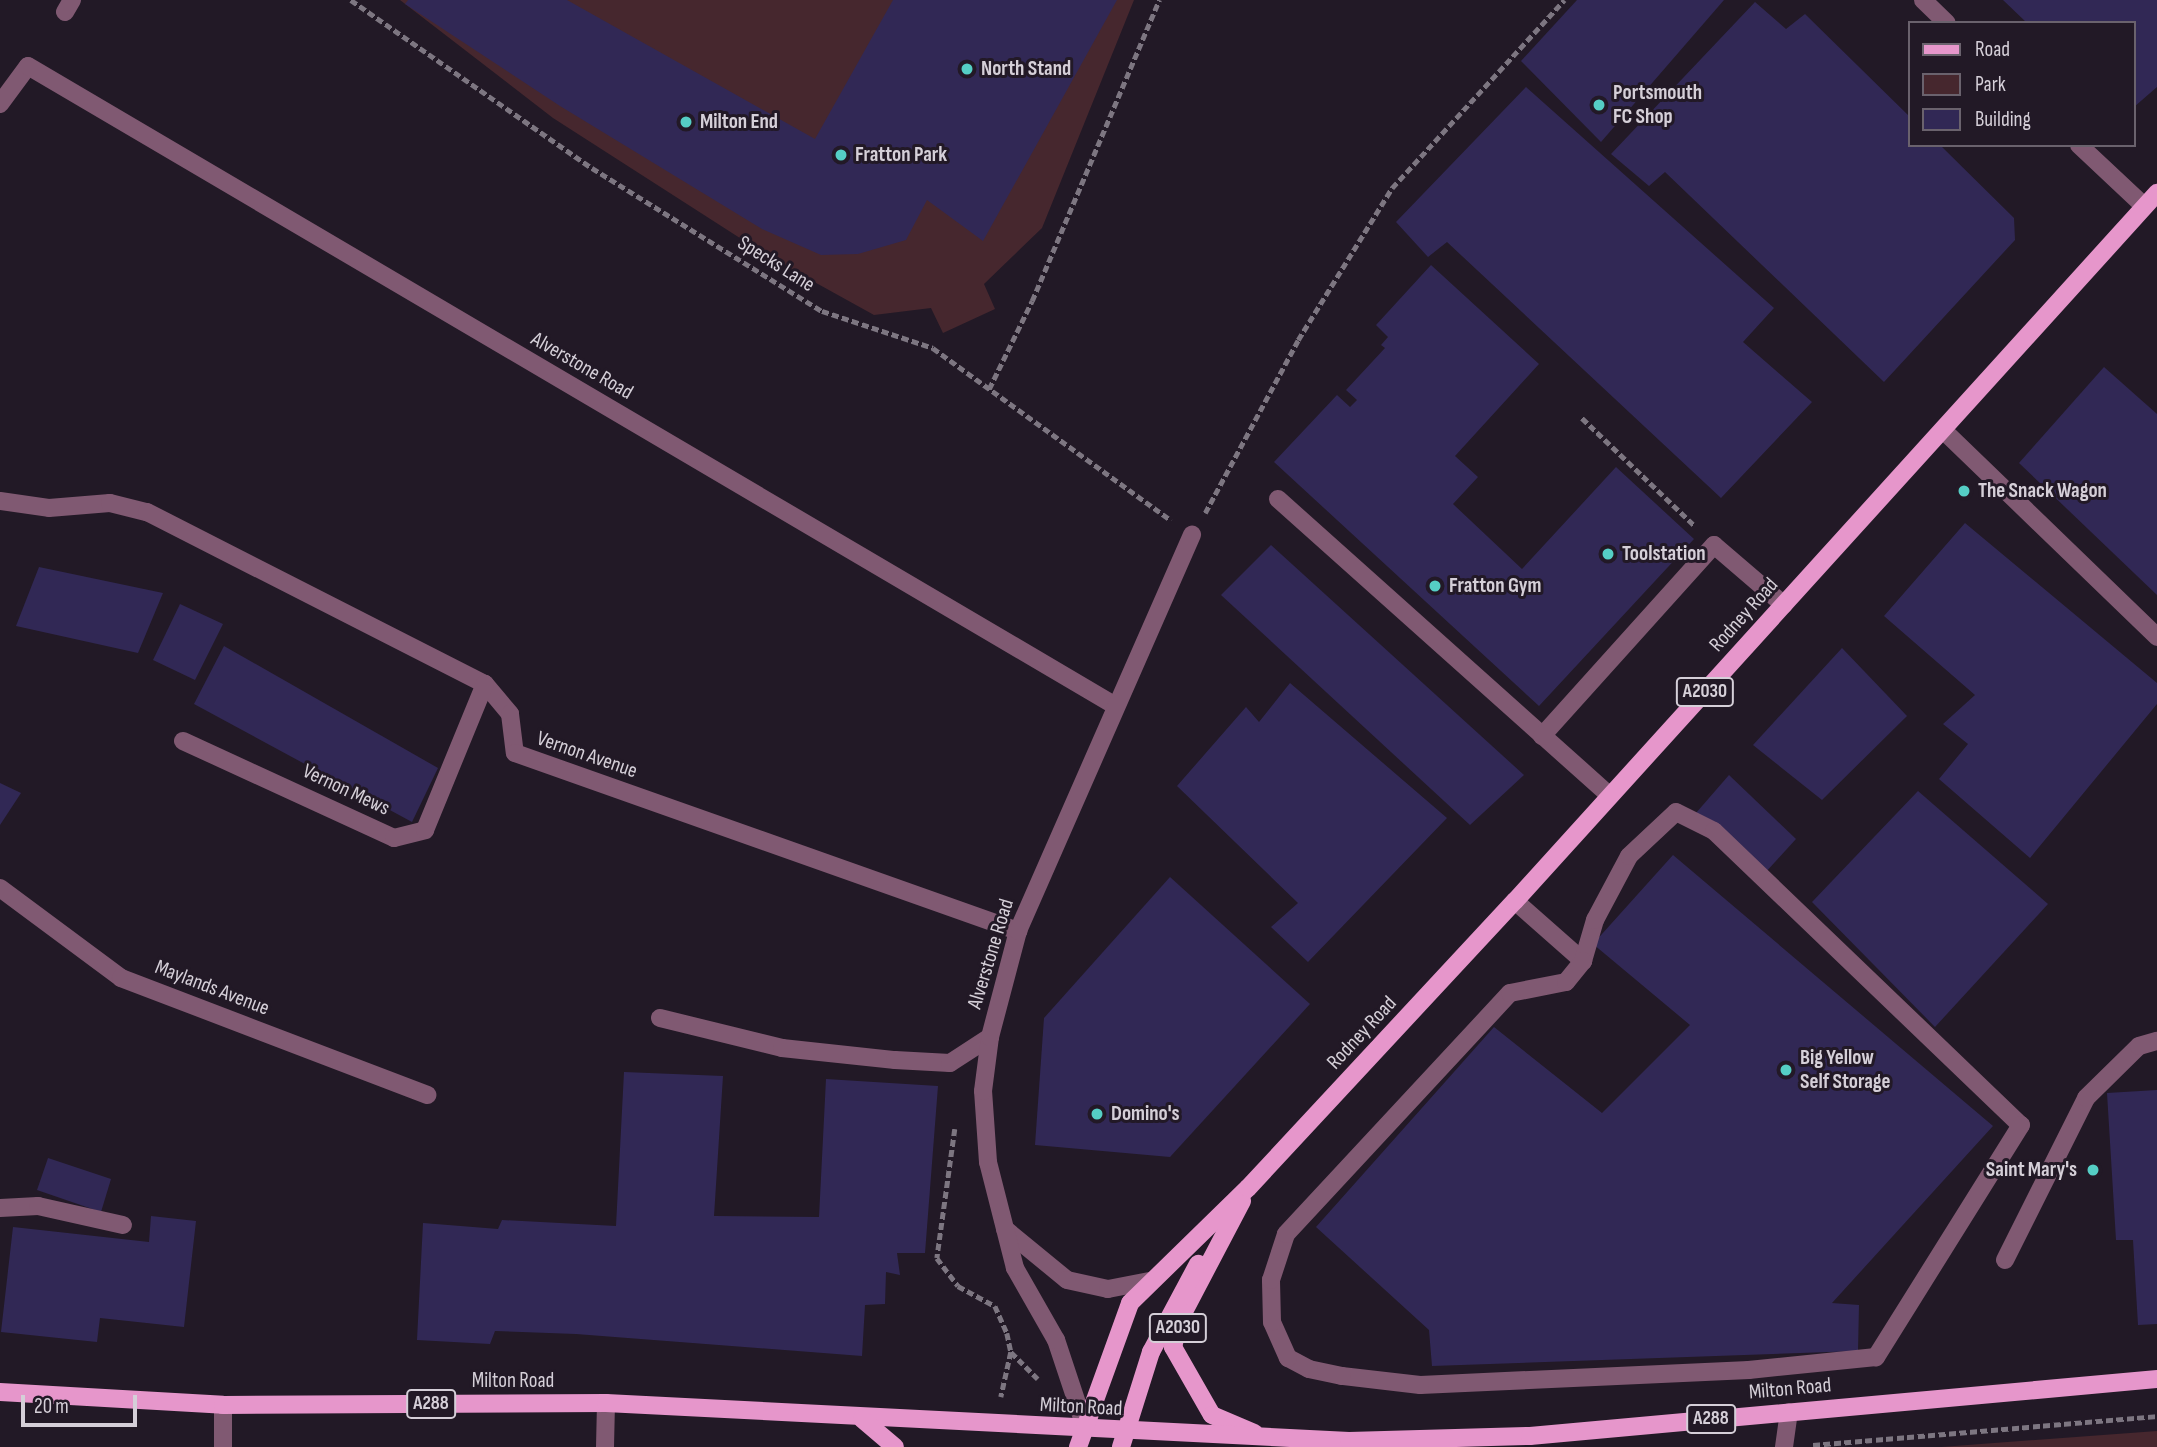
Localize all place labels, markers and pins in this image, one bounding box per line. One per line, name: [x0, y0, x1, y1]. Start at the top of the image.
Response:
place label: North Stand: [981, 56, 1071, 82]
marker: North Stand: [959, 61, 975, 77]
place label: Portsmouth FC Shop: [1613, 80, 1702, 130]
marker: Portsmouth FC Shop: [1591, 97, 1607, 113]
place label: Milton End: [700, 109, 778, 135]
marker: Milton End: [678, 114, 694, 130]
place label: Fratton Park: [855, 142, 947, 168]
marker: Fratton Park: [833, 147, 849, 163]
place label: The Snack Wagon: [1978, 478, 2107, 504]
marker: The Snack Wagon: [1956, 483, 1972, 499]
place label: Toolstation: [1622, 541, 1706, 567]
marker: Toolstation: [1600, 546, 1616, 562]
place label: Fratton Gym: [1449, 573, 1541, 599]
marker: Fratton Gym: [1427, 578, 1443, 594]
place label: Big Yellow Self Storage: [1800, 1045, 1890, 1095]
marker: Big Yellow Self Storage: [1778, 1062, 1794, 1078]
place label: Domino's: [1111, 1101, 1180, 1127]
marker: Domino's: [1089, 1106, 1105, 1122]
place label: Saint Mary's: [1986, 1157, 2077, 1183]
marker: Saint Mary's: [2083, 1160, 2103, 1180]

